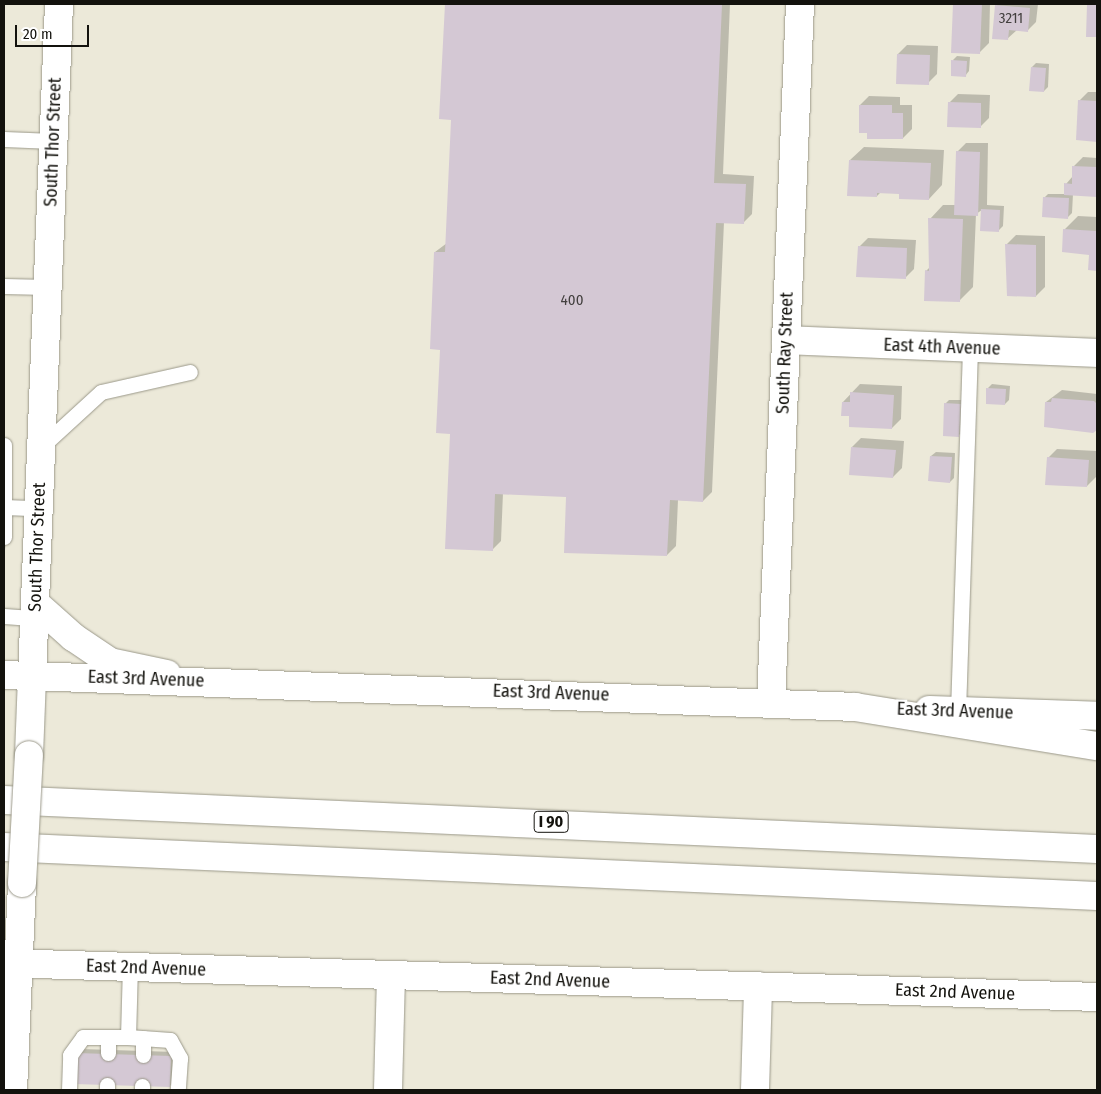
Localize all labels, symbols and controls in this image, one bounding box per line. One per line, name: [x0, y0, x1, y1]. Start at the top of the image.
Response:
house number: 3211: [999, 10, 1023, 28]
scale bar: [18, 15, 91, 47]
text: 20 m: [23, 25, 53, 43]
street label: South Thor Street: [40, 77, 66, 207]
house number: 400: [561, 292, 583, 310]
street label: South Ray Street: [772, 292, 798, 414]
street label: East 4th Avenue: [883, 334, 1001, 360]
street label: South Thor Street: [24, 482, 50, 612]
street label: East 3rd Avenue: [87, 666, 205, 692]
street label: East 3rd Avenue: [492, 680, 610, 706]
street label: East 3rd Avenue: [896, 698, 1014, 724]
road number: I 90: [534, 809, 568, 836]
street label: East 2nd Avenue: [86, 955, 206, 981]
street label: East 2nd Avenue: [490, 967, 610, 993]
street label: East 2nd Avenue: [895, 979, 1015, 1005]

